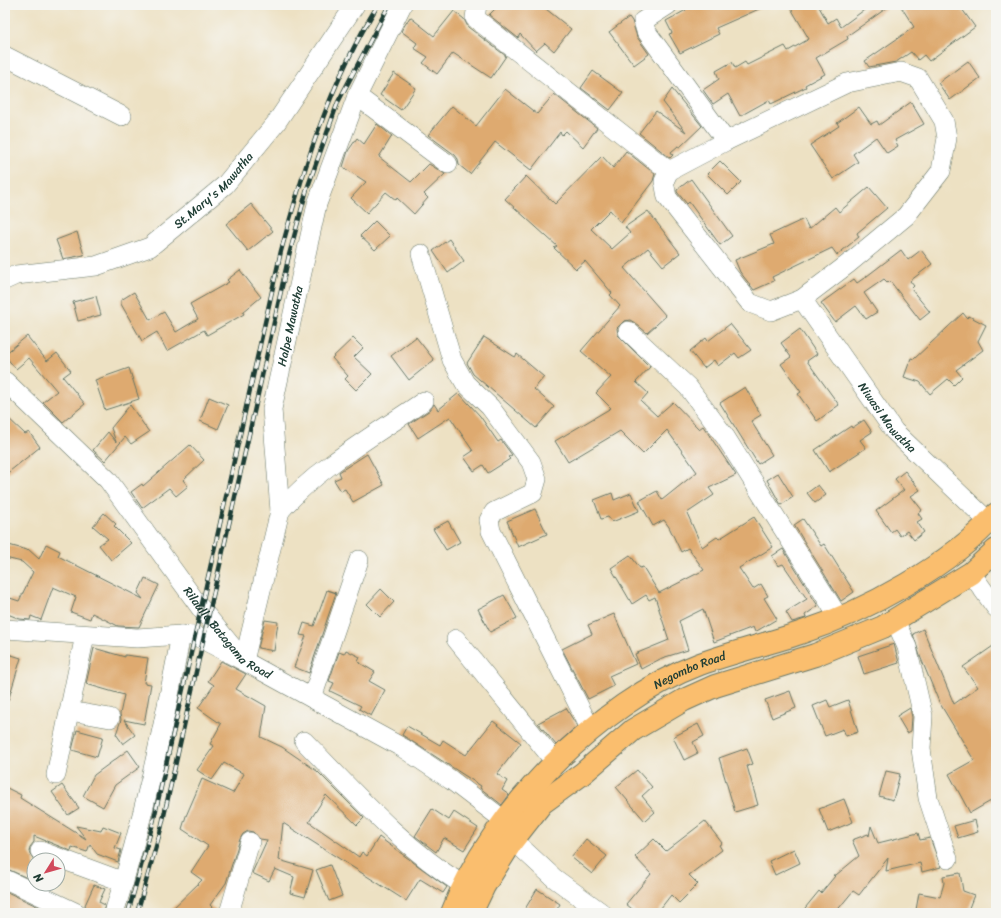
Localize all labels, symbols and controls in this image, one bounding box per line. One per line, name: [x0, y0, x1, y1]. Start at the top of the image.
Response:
street label: St.Mary's Mawatha: [168, 147, 259, 234]
street label: Halpe Mawatha: [271, 283, 310, 368]
street label: Niwasi Mawatha: [852, 377, 922, 458]
street label: Rilaulla Batagama Road: [177, 582, 277, 686]
street label: Negombo Road: [649, 645, 730, 695]
north arrow: [26, 852, 66, 892]
text: N: [28, 869, 49, 887]

